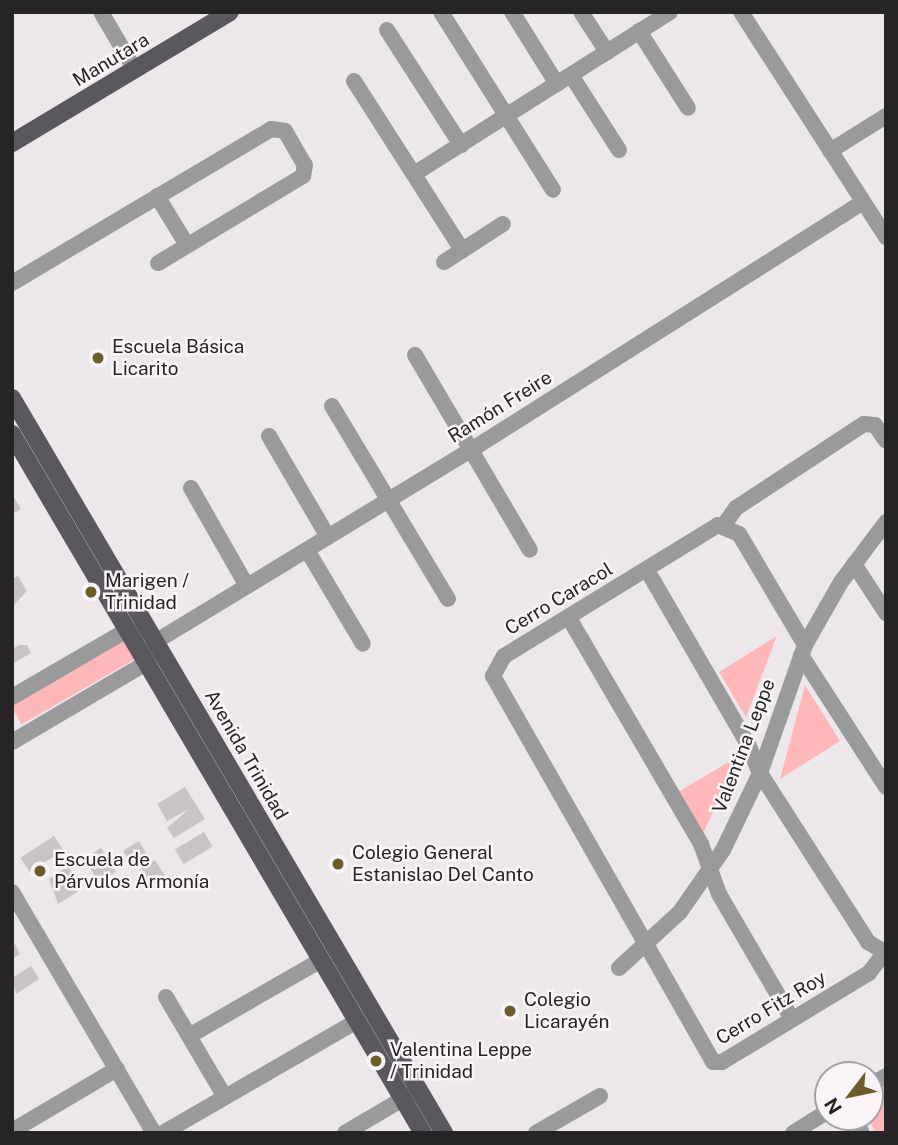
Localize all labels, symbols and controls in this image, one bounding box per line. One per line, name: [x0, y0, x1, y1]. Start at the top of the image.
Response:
street label: Manutara: [69, 28, 153, 92]
place label: Escuela Básica Licarito: [112, 336, 244, 380]
marker: Escuela Básica Licarito: [90, 350, 106, 366]
street label: Ramón Freire: [444, 366, 556, 448]
street label: Cerro Caracol: [501, 558, 617, 640]
place label: Marigen / Trinidad: [105, 570, 189, 614]
marker: Marigen / Trinidad: [83, 584, 99, 600]
street label: Valentina Leppe: [708, 676, 780, 816]
street label: Avenida Trinidad: [200, 686, 292, 824]
place label: Colegio General Estanislao Del Canto: [352, 842, 534, 886]
place label: Escuela de Párvulos Armonía: [54, 849, 209, 893]
marker: Colegio General Estanislao Del Canto: [330, 856, 346, 872]
marker: Escuela de Párvulos Armonía: [32, 863, 48, 879]
street label: Cerro Fitz Roy: [712, 966, 830, 1050]
place label: Colegio Licarayén: [524, 989, 609, 1033]
marker: Colegio Licarayén: [502, 1003, 518, 1019]
place label: Valentina Leppe / Trinidad: [390, 1039, 532, 1083]
marker: Valentina Leppe / Trinidad: [368, 1053, 384, 1069]
north arrow: [814, 1061, 884, 1131]
text: N: [820, 1094, 846, 1118]

